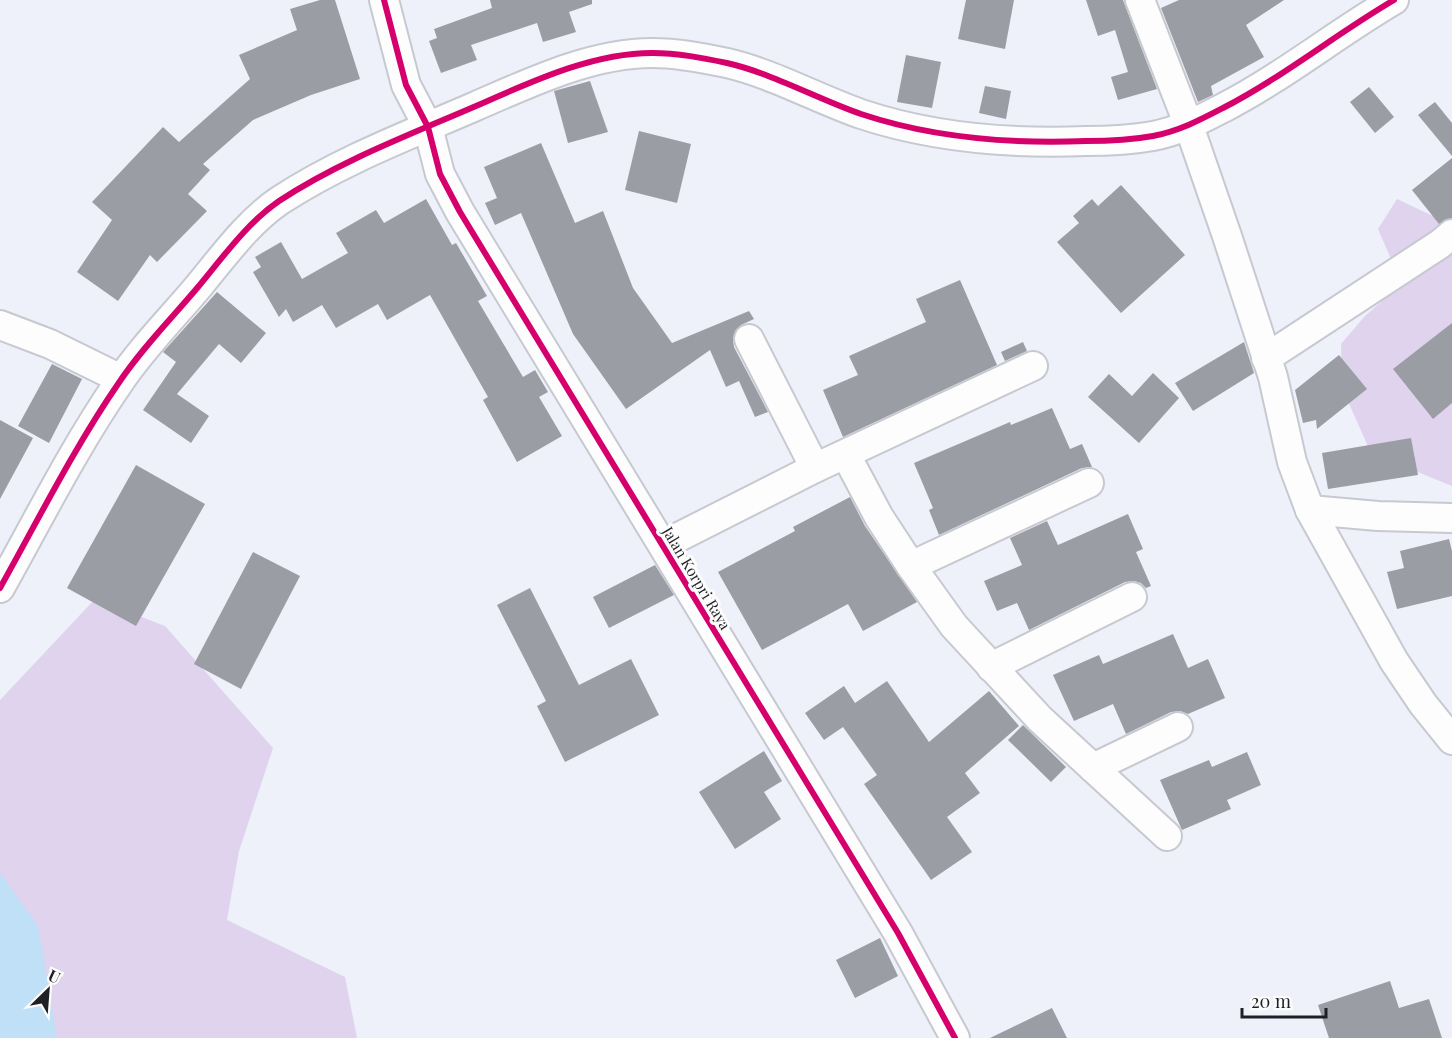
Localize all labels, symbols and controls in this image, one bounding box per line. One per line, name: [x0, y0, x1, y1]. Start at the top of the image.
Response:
street label: Jalan Korpri Raya: [658, 522, 736, 634]
north arrow: [18, 960, 78, 1020]
text: U: [45, 964, 64, 988]
scale bar: [1242, 981, 1326, 1019]
text: 20 m: [1251, 989, 1291, 1013]

